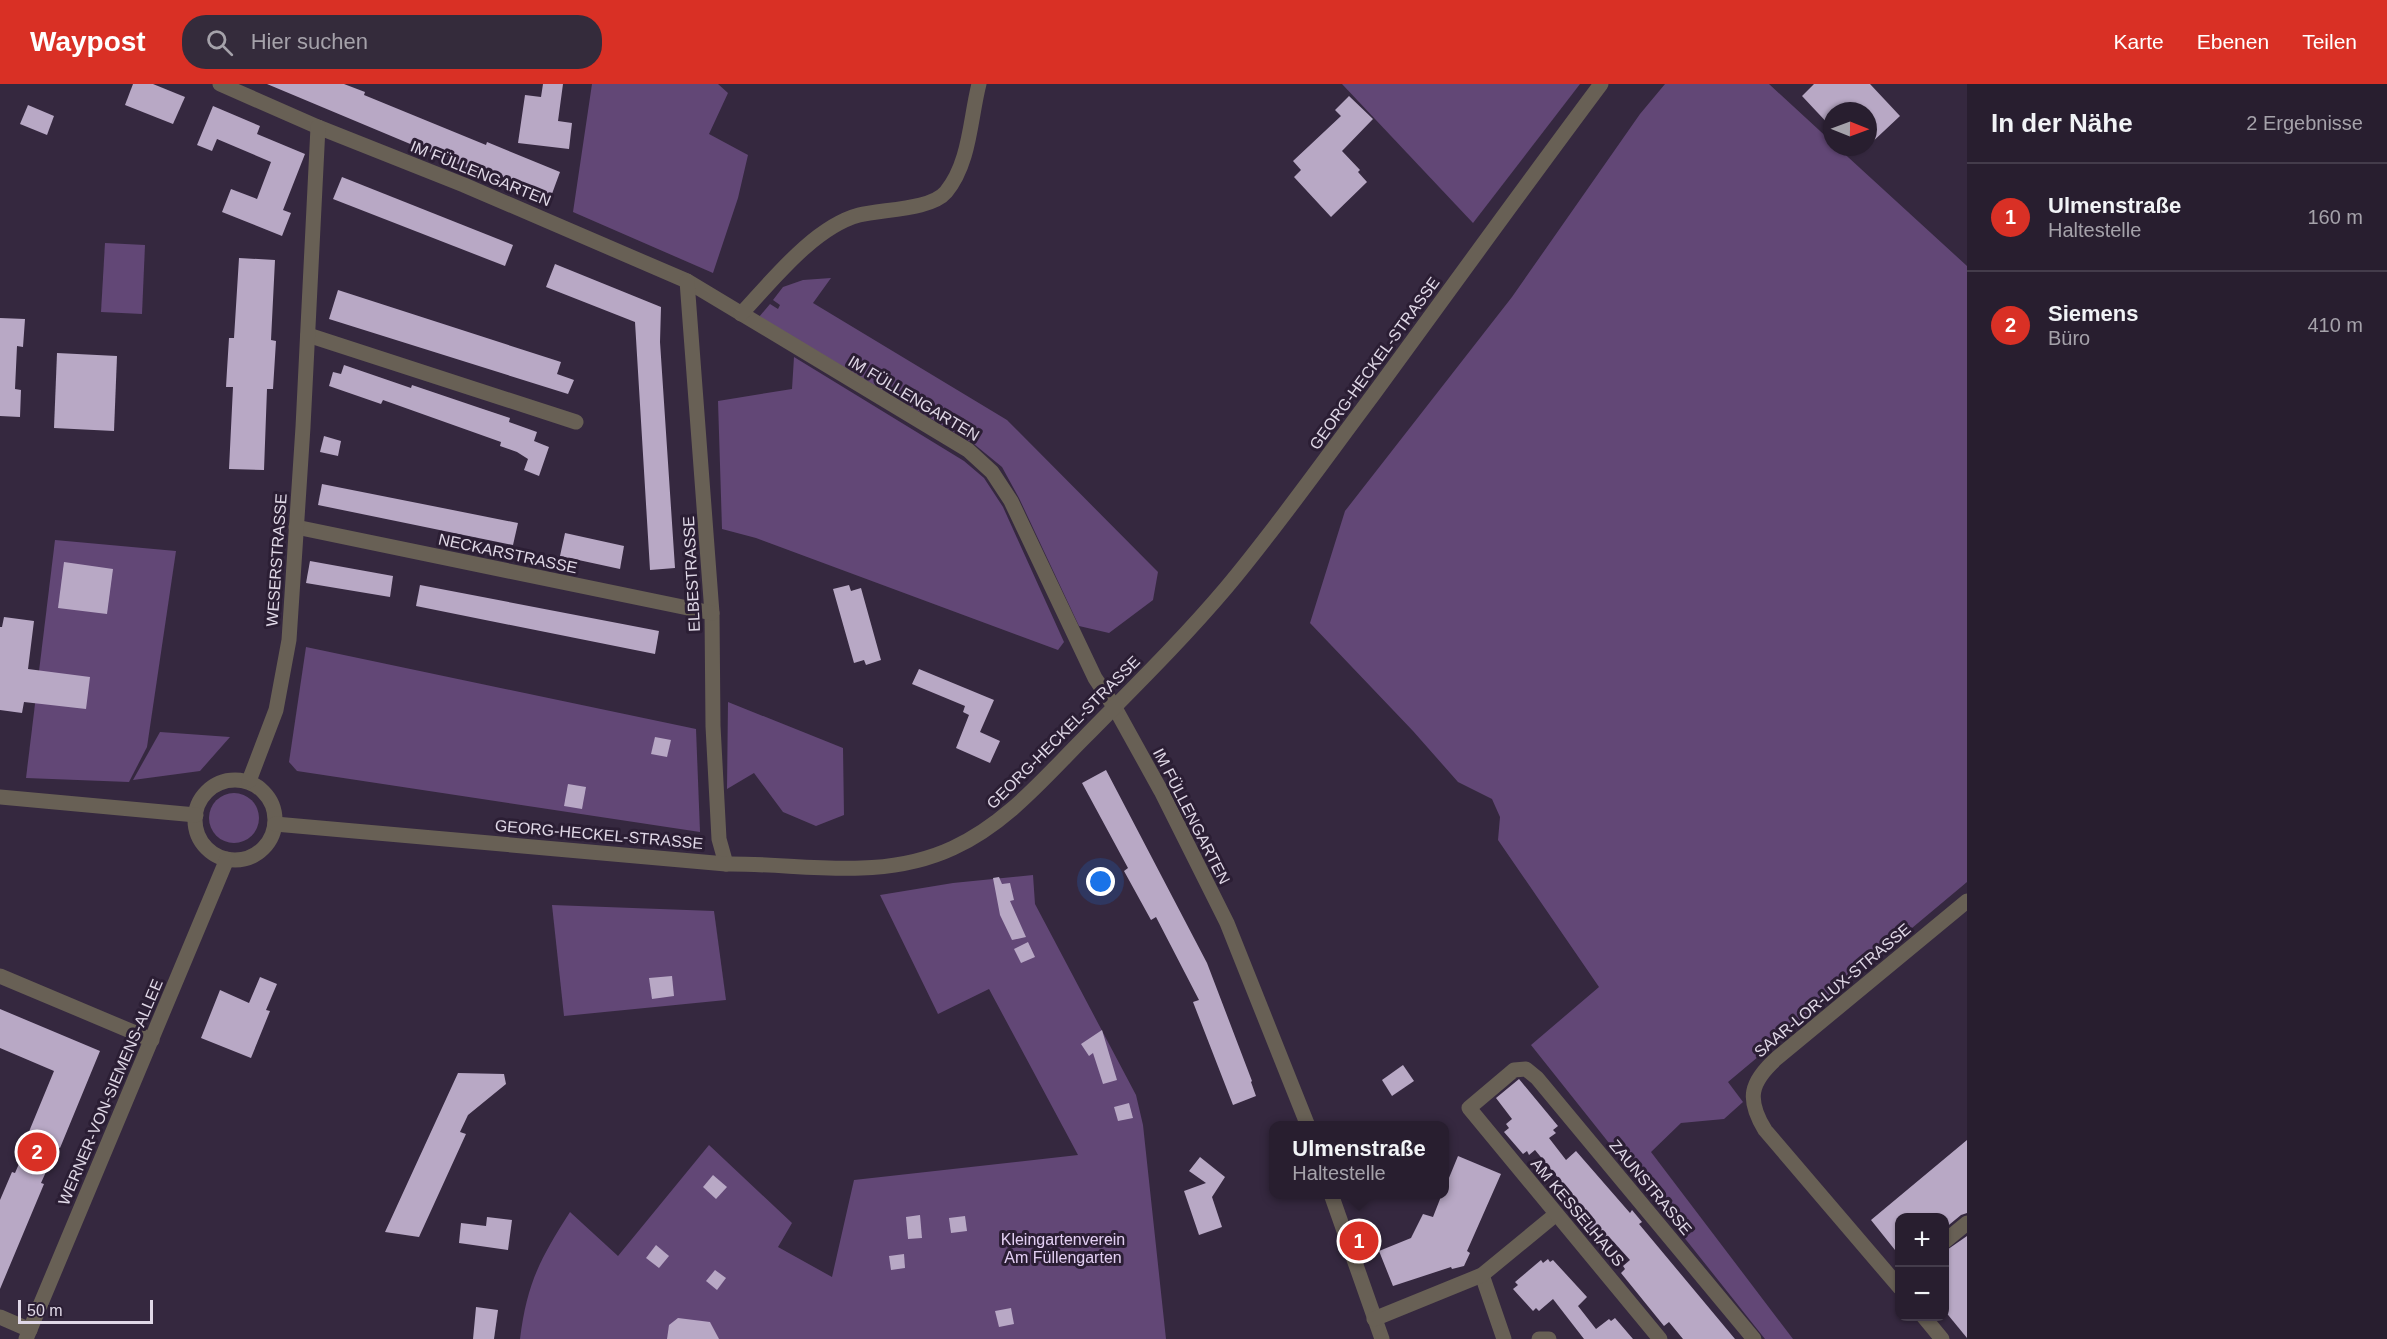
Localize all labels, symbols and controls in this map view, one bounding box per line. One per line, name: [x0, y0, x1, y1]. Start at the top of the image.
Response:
search box: [182, 15, 602, 69]
text: Waypost: [30, 26, 146, 57]
icon: search: [203, 26, 236, 59]
text: Hier suchen: [251, 29, 368, 54]
text: Karte: [2114, 30, 2164, 53]
text: Ebenen: [2197, 30, 2269, 53]
text: Teilen: [2302, 30, 2357, 53]
north arrow: [1823, 102, 1877, 156]
text: In der Nähe: [1991, 108, 2133, 138]
text: 2 Ergebnisse: [2246, 112, 2363, 134]
street label: IM FÜLLENGARTEN: [408, 137, 554, 209]
text: Ulmenstraße: [2048, 193, 2181, 218]
text: 1: [2005, 206, 2016, 228]
text: 160 m: [2307, 206, 2363, 228]
text: Haltestelle: [2048, 219, 2141, 241]
street label: GEORG-HECKEL-STRASSE: [1306, 274, 1443, 453]
text: Siemens: [2048, 301, 2139, 326]
text: 2: [2005, 314, 2016, 336]
text: 410 m: [2307, 314, 2363, 336]
text: Büro: [2048, 327, 2090, 349]
street label: IM FÜLLENGARTEN: [845, 353, 982, 444]
street label: WESERSTRASSE: [263, 493, 290, 627]
street label: ELBESTRASSE: [680, 516, 703, 632]
street label: NECKARSTRASSE: [437, 530, 579, 577]
street label: GEORG-HECKEL-STRASSE: [983, 652, 1143, 812]
street label: IM FÜLLENGARTEN: [1150, 746, 1233, 887]
street label: GEORG-HECKEL-STRASSE: [494, 817, 704, 852]
your location: [1086, 867, 1115, 896]
street label: SAAR-LOR-LUX-STRASSE: [1751, 920, 1914, 1061]
street label: WERNER-VON-SIEMENS-ALLEE: [55, 977, 166, 1208]
popup: [1269, 1121, 1449, 1199]
pin: 2: [18, 1130, 57, 1174]
text: Ulmenstraße: [1292, 1136, 1426, 1161]
street label: ZAUNSTRASSE: [1606, 1137, 1695, 1238]
street label: AM KESSELHAUS: [1528, 1155, 1628, 1270]
text: Haltestelle: [1292, 1162, 1386, 1184]
map controls: [1895, 1213, 1949, 1321]
button: +: [1895, 1213, 1949, 1267]
pin: 1: [1340, 1218, 1378, 1264]
park label: Kleingartenverein Am Füllengarten: [1001, 1231, 1125, 1266]
button: −: [1895, 1267, 1949, 1321]
scale bar: [18, 1297, 153, 1324]
text: 50 m: [27, 1302, 63, 1319]

